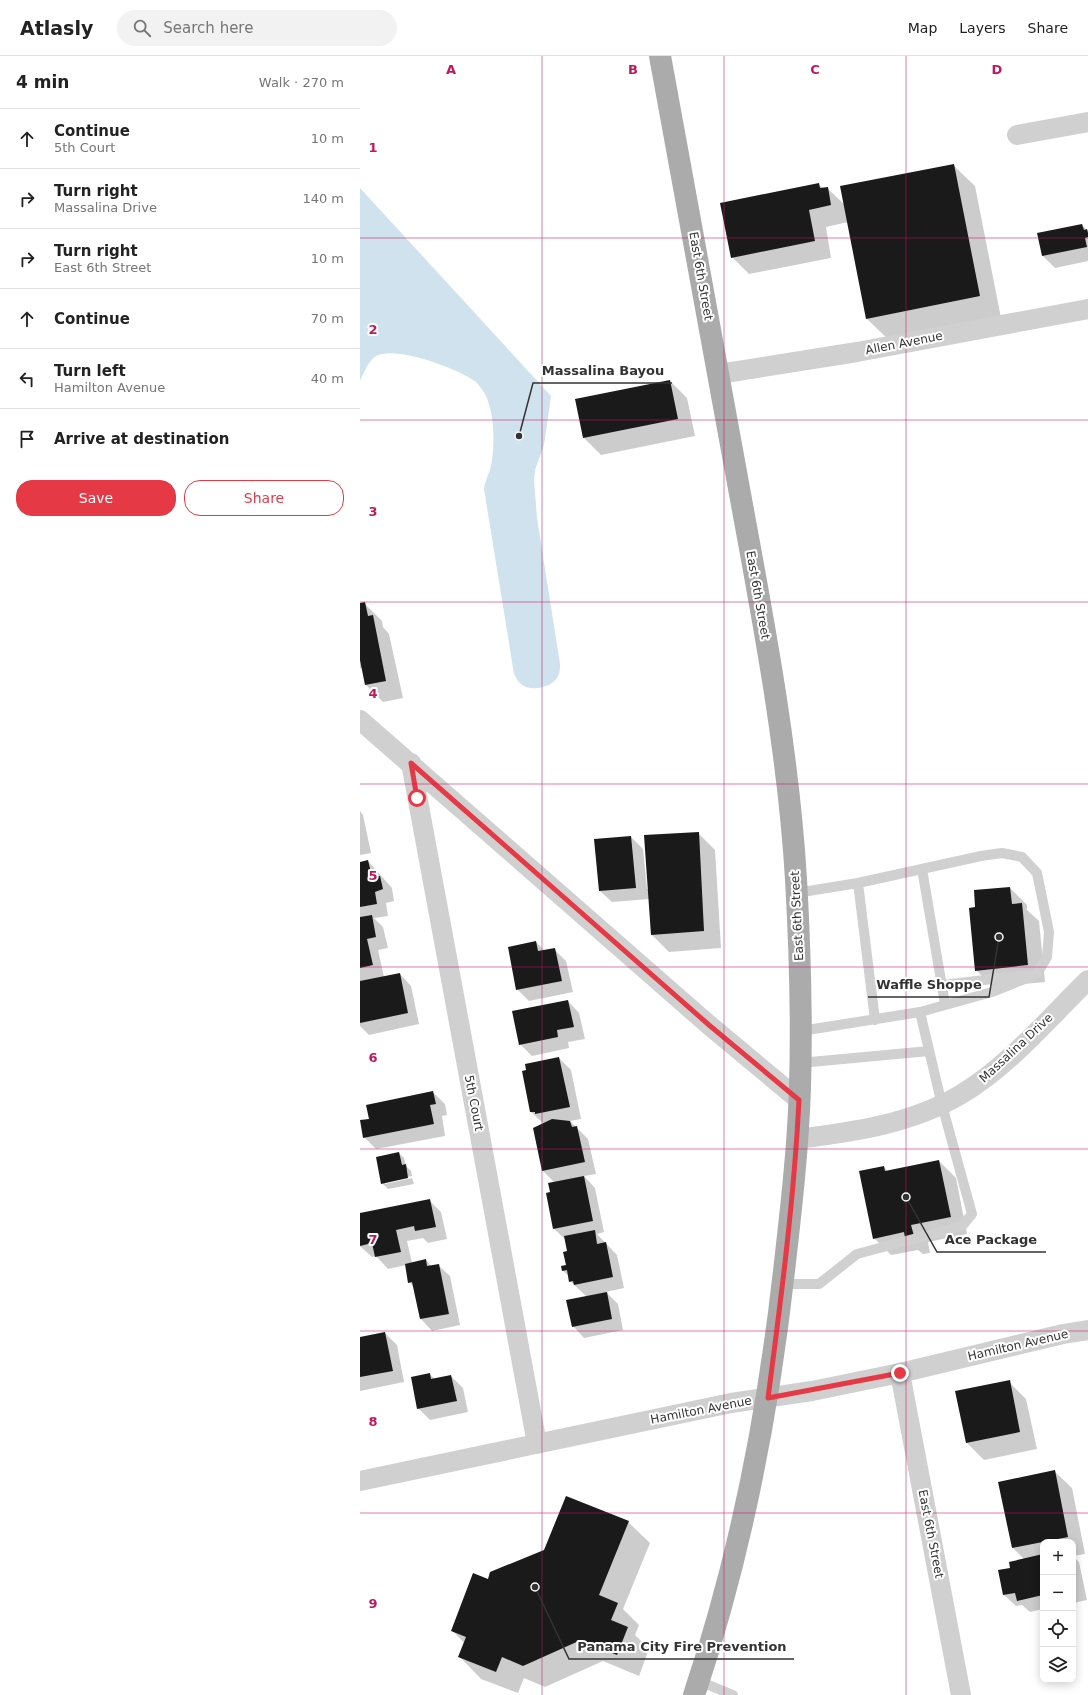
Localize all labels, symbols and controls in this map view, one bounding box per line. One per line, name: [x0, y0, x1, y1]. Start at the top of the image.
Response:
search box: [117, 10, 397, 46]
text: Atlasly: [20, 17, 93, 39]
icon: search: [131, 17, 153, 39]
text: Search here: [163, 19, 253, 37]
text: Map: [908, 20, 937, 36]
text: Layers: [959, 20, 1006, 36]
text: Share: [1028, 20, 1068, 36]
text: A: [446, 62, 456, 77]
text: B: [628, 62, 638, 77]
text: C: [810, 62, 820, 77]
text: D: [992, 62, 1003, 77]
text: 4 min: [16, 72, 69, 92]
text: Walk · 270 m: [259, 75, 344, 90]
text: Continue: [54, 122, 130, 140]
icon: ahead: [16, 128, 38, 150]
text: 10 m: [311, 131, 344, 146]
text: 5th Court: [54, 140, 115, 155]
text: 1: [368, 140, 378, 155]
text: Turn right: [54, 182, 138, 200]
icon: right: [16, 188, 38, 210]
text: 140 m: [302, 191, 344, 206]
text: Massalina Drive: [54, 200, 157, 215]
street label: East 6th Street: [686, 230, 716, 322]
text: Turn right: [54, 242, 138, 260]
icon: right: [16, 248, 38, 270]
text: 10 m: [311, 251, 344, 266]
text: East 6th Street: [54, 260, 151, 275]
icon: ahead: [16, 308, 38, 330]
text: Continue: [54, 310, 130, 328]
text: 70 m: [311, 311, 344, 326]
text: 2: [368, 322, 378, 337]
street label: Allen Avenue: [864, 329, 944, 357]
callout: Massalina Bayou: [533, 358, 672, 383]
text: Turn left: [54, 362, 126, 380]
text: Massalina Bayou: [542, 363, 664, 378]
icon: left: [16, 368, 38, 390]
text: 40 m: [311, 371, 344, 386]
text: Hamilton Avenue: [54, 380, 165, 395]
icon: arrive: [16, 428, 38, 450]
text: Arrive at destination: [54, 430, 229, 448]
button: Save: [16, 480, 176, 516]
button: Share: [184, 480, 344, 516]
text: 3: [368, 504, 378, 519]
street label: East 6th Street: [743, 549, 773, 641]
text: 4: [368, 686, 378, 701]
route start: [408, 789, 426, 807]
text: 5: [368, 868, 378, 883]
street label: East 6th Street: [788, 870, 806, 961]
callout: Waffle Shoppe: [868, 972, 989, 997]
text: Waffle Shoppe: [876, 977, 982, 992]
street label: Massalina Drive: [976, 1010, 1056, 1086]
text: 6: [368, 1050, 378, 1065]
street label: 5th Court: [462, 1074, 486, 1132]
callout: Ace Package: [937, 1227, 1046, 1252]
text: 7: [368, 1232, 378, 1247]
text: Ace Package: [945, 1232, 1037, 1247]
street label: Hamilton Avenue: [966, 1327, 1070, 1363]
route end: [891, 1364, 909, 1382]
street label: Hamilton Avenue: [649, 1393, 753, 1427]
text: 8: [368, 1414, 378, 1429]
street label: East 6th Street: [916, 1489, 947, 1580]
map controls: [1040, 1539, 1076, 1683]
button: +: [1040, 1539, 1076, 1575]
button: −: [1040, 1575, 1076, 1611]
text: 9: [368, 1596, 378, 1611]
button: locate: [1040, 1611, 1076, 1647]
callout: Panama City Fire Prevention: [569, 1634, 794, 1659]
text: Panama City Fire Prevention: [577, 1639, 787, 1654]
button: layers: [1040, 1647, 1076, 1683]

